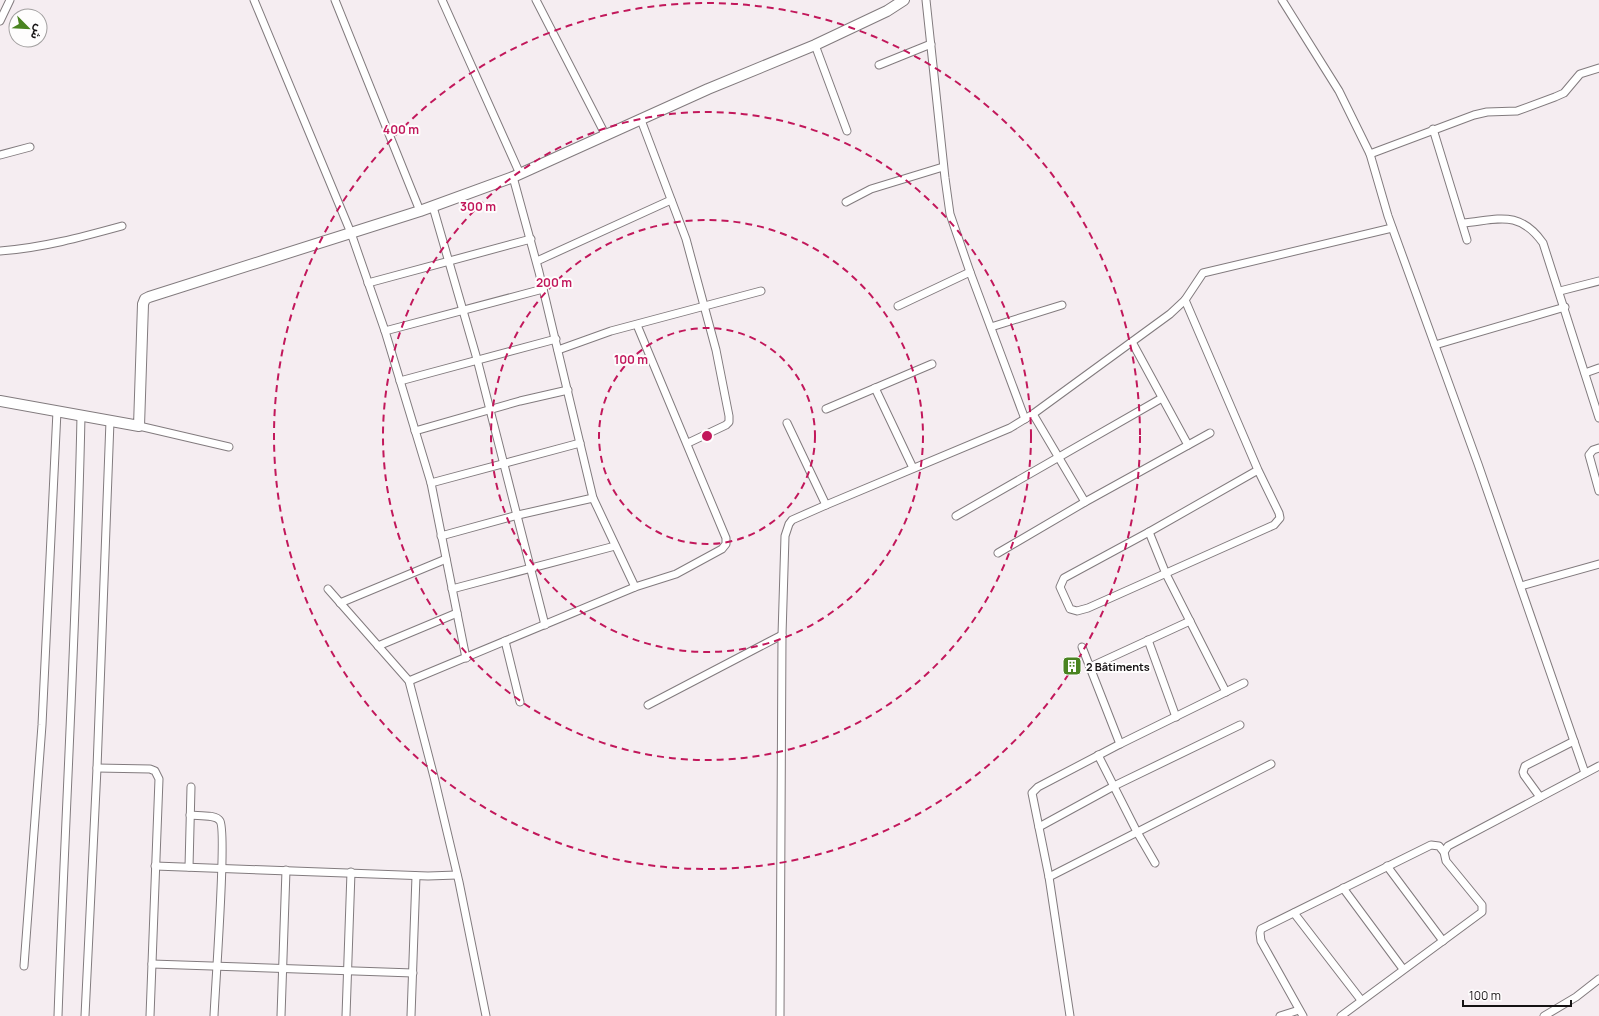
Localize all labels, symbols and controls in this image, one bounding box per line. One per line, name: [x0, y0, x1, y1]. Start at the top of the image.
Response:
north arrow: [8, 8, 48, 48]
text: ش: [28, 22, 48, 42]
text: 400 m: [383, 121, 419, 138]
text: 300 m: [460, 198, 496, 215]
text: 200 m: [536, 274, 572, 291]
text: 100 m: [614, 351, 648, 368]
centre of rings: [700, 429, 714, 443]
building icon: 2 Bâtiments: [1061, 655, 1083, 677]
place label: 2 Bâtiments: [1086, 659, 1150, 674]
scale bar: [1463, 982, 1571, 1008]
text: 100 m: [1469, 987, 1501, 1004]

